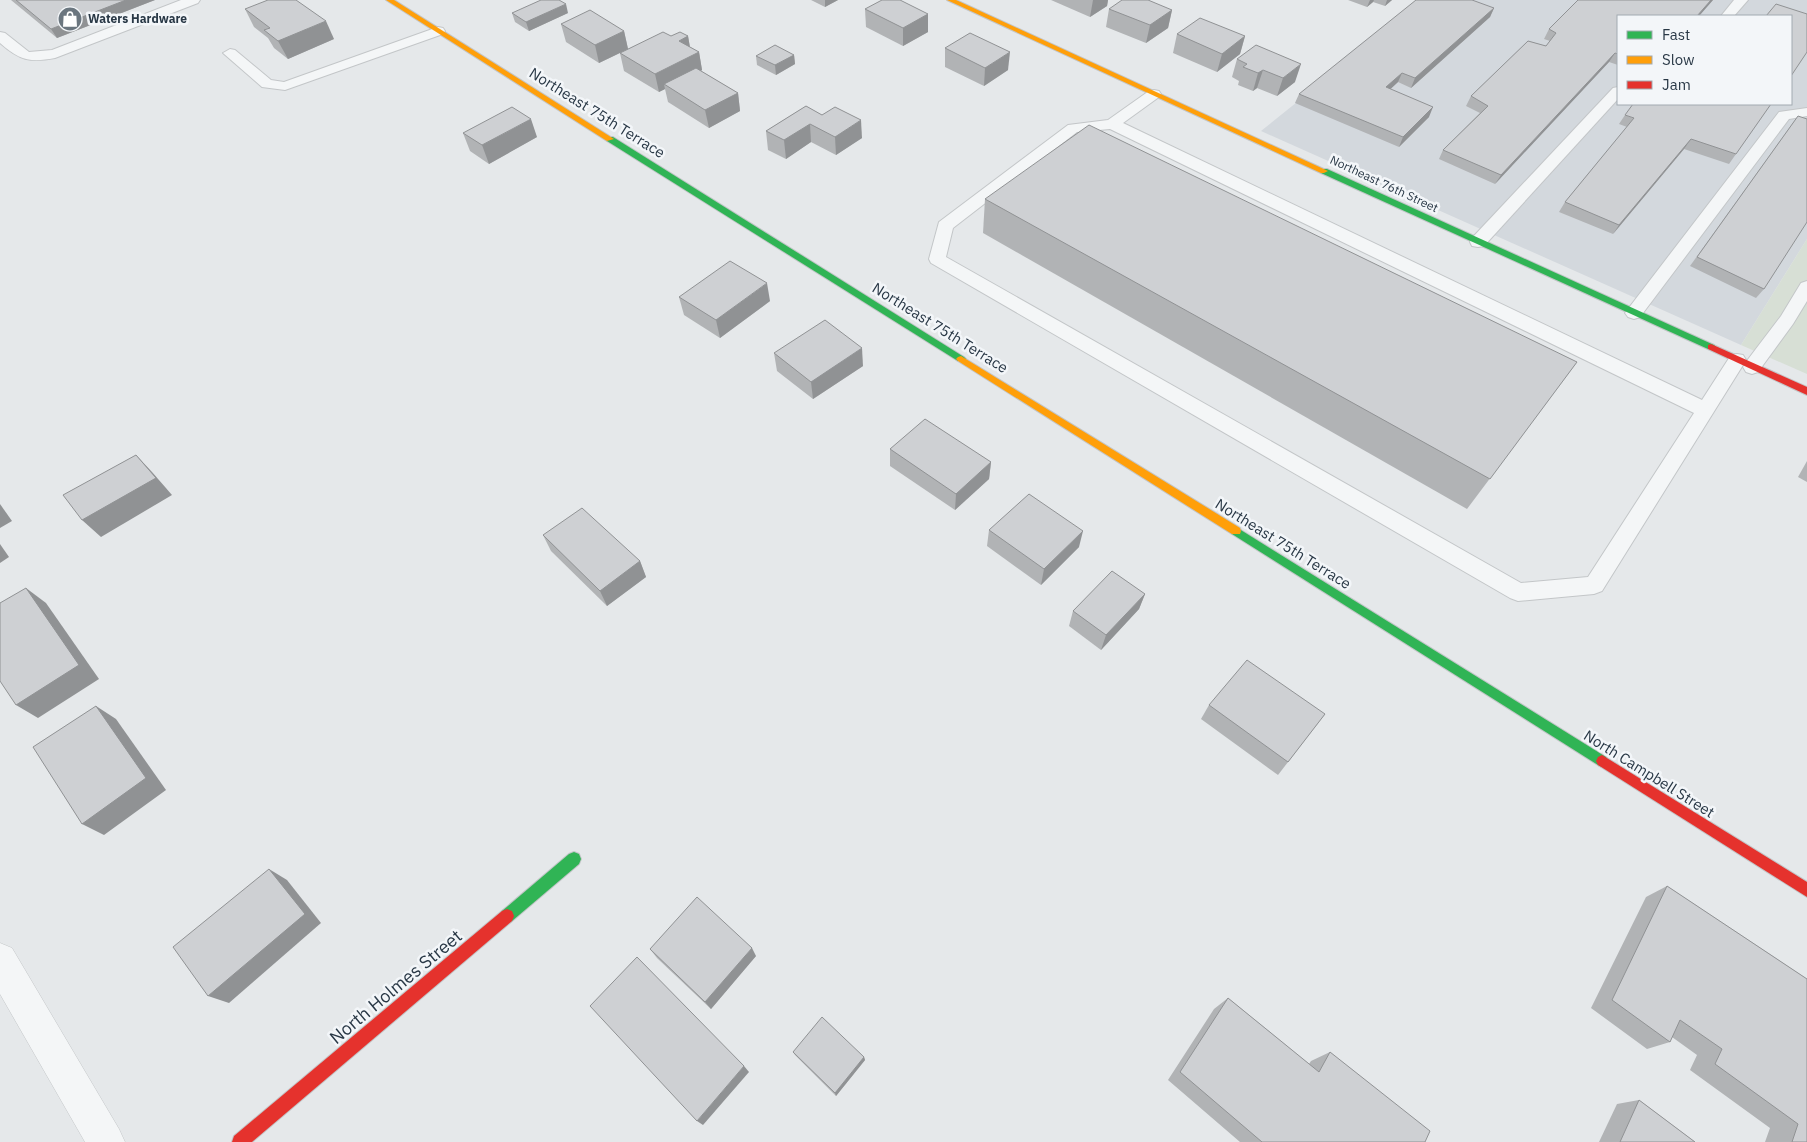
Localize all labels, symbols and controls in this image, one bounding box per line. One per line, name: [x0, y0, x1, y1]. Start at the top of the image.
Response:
shop icon: Waters Hardware: [57, 6, 83, 32]
place label: Waters Hardware: [88, 11, 187, 26]
legend: [1617, 15, 1792, 105]
text: Fast: [1662, 25, 1690, 44]
text: Slow: [1662, 50, 1695, 69]
street label: Northeast 75th Terrace: [526, 63, 669, 162]
text: Jam: [1662, 75, 1691, 94]
street label: Northeast 76th Street: [1328, 152, 1441, 215]
street label: Northeast 75th Terrace: [869, 278, 1012, 377]
street label: Northeast 75th Terrace: [1212, 494, 1355, 593]
street label: North Campbell Street: [1580, 726, 1718, 822]
street label: North Holmes Street: [325, 924, 467, 1049]

